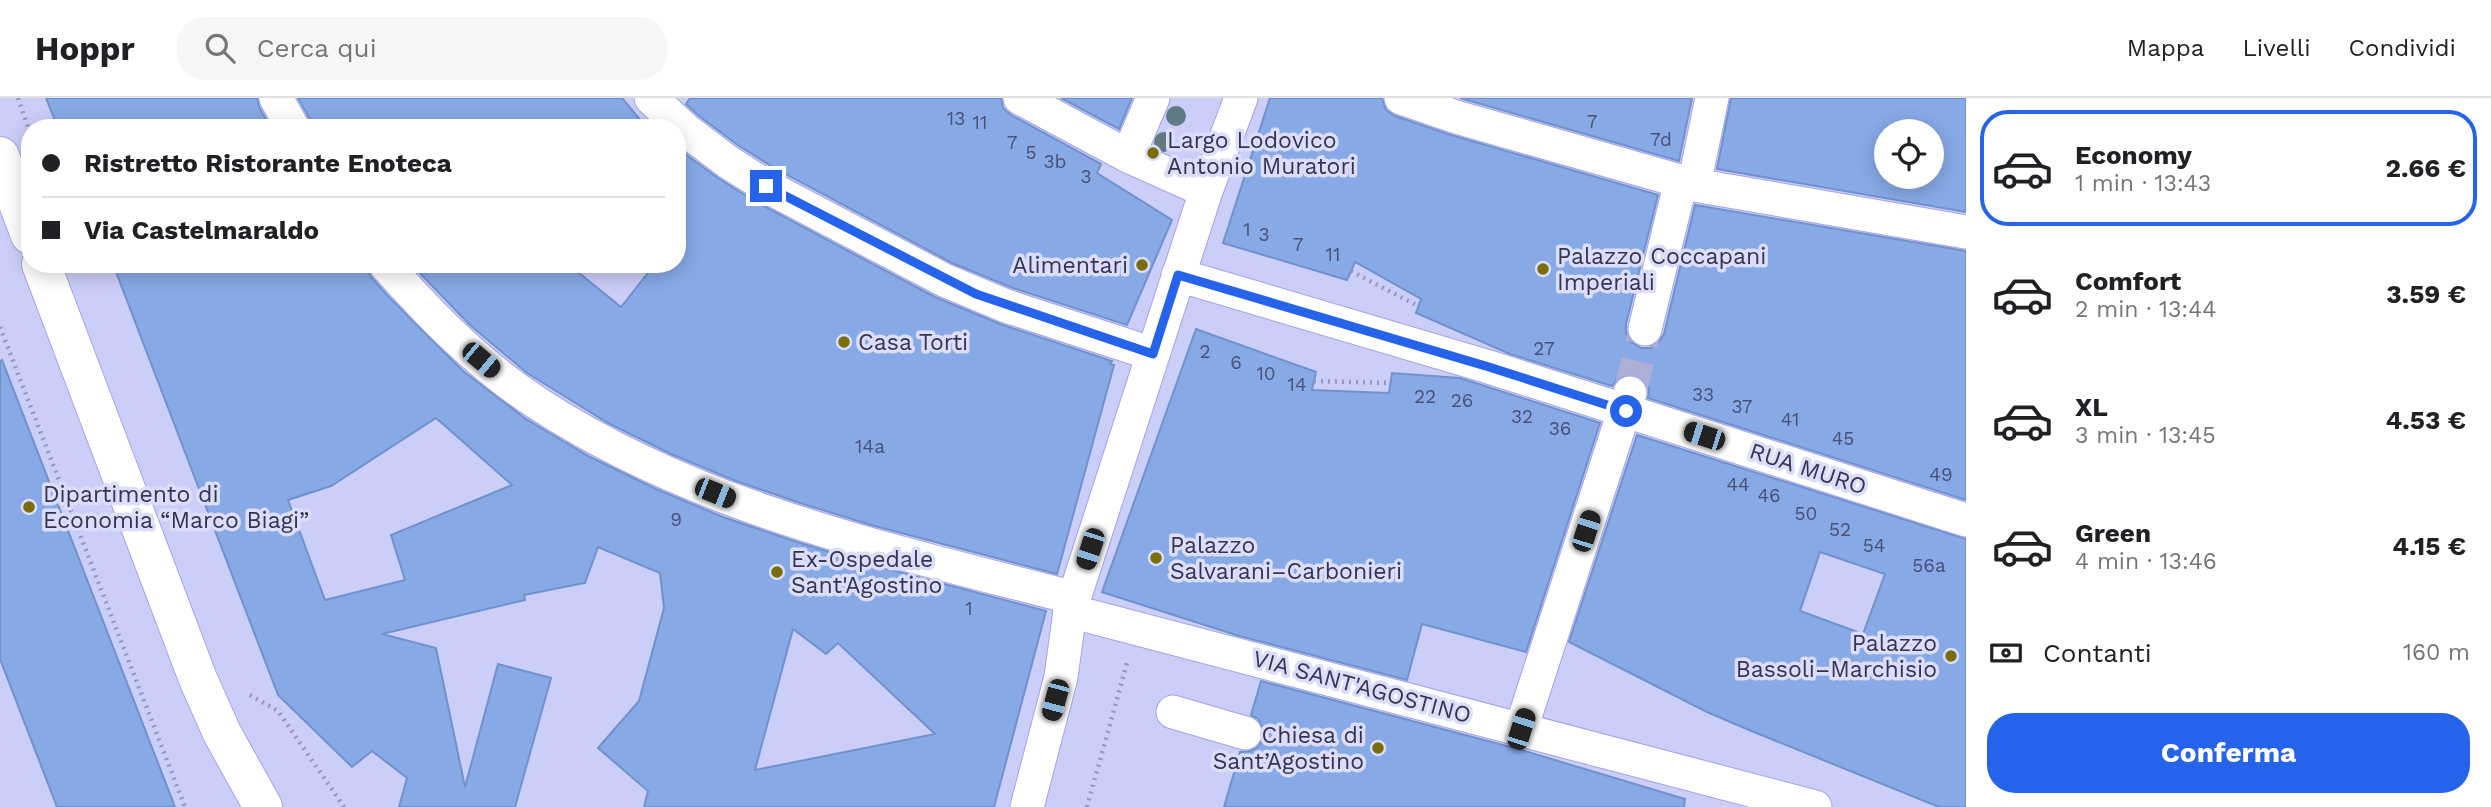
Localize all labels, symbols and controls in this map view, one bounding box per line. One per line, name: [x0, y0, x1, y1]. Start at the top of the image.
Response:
search box: [177, 17, 667, 80]
text: Hoppr: [35, 29, 135, 68]
icon: search: [201, 29, 239, 67]
text: Cerca qui: [257, 33, 377, 63]
text: Mappa: [2127, 34, 2204, 62]
text: Livelli: [2242, 34, 2311, 62]
text: Condividi: [2349, 34, 2456, 62]
house number: 13: [947, 107, 965, 130]
house number: 7: [1587, 110, 1597, 133]
house number: 11: [973, 111, 987, 134]
map controls: [1874, 119, 1944, 189]
button: locate: [1874, 119, 1944, 189]
place label: Largo Lodovico Antonio Muratori: [1167, 127, 1356, 180]
house number: 7d: [1650, 128, 1672, 151]
house number: 7: [1007, 131, 1017, 154]
icon: car: [1991, 137, 2054, 200]
text: Economy: [2075, 140, 2192, 170]
house number: 5: [1025, 141, 1037, 164]
marker: Largo Lodovico Antonio Muratori: [1145, 145, 1161, 161]
text: Ristretto Ristorante Enoteca: [84, 148, 452, 178]
house number: 3b: [1044, 150, 1067, 173]
text: 2.66 €: [2385, 153, 2466, 183]
house number: 3: [1080, 165, 1092, 188]
route end: [750, 170, 782, 202]
text: 1 min · 13:43: [2075, 170, 2211, 197]
text: Via Castelmaraldo: [84, 215, 319, 245]
house number: 1: [1243, 218, 1251, 241]
house number: 3: [1258, 223, 1270, 246]
house number: 7: [1293, 233, 1303, 256]
house number: 11: [1326, 243, 1340, 266]
place label: Palazzo Coccapani Imperiali: [1557, 243, 1766, 296]
place label: Alimentari: [1012, 252, 1128, 279]
marker: Alimentari: [1134, 257, 1150, 273]
marker: Palazzo Coccapani Imperiali: [1535, 261, 1551, 277]
icon: car: [1991, 263, 2054, 326]
text: Comfort: [2075, 266, 2181, 296]
text: 3.59 €: [2386, 279, 2466, 309]
text: 2 min · 13:44: [2075, 296, 2216, 323]
place label: Casa Torti: [858, 329, 968, 356]
marker: Casa Torti: [836, 334, 852, 350]
house number: 27: [1533, 337, 1555, 360]
car: [459, 338, 504, 382]
house number: 2: [1199, 340, 1211, 363]
house number: 6: [1230, 351, 1242, 374]
house number: 10: [1256, 362, 1276, 385]
house number: 14: [1287, 373, 1307, 396]
house number: 33: [1692, 383, 1714, 406]
house number: 22: [1414, 385, 1436, 408]
house number: 26: [1451, 389, 1473, 412]
icon: car: [1991, 389, 2054, 452]
text: XL: [2075, 392, 2108, 422]
route start: [1610, 395, 1642, 427]
house number: 37: [1732, 395, 1752, 418]
house number: 32: [1511, 405, 1533, 428]
text: 4.53 €: [2386, 405, 2466, 435]
house number: 41: [1781, 408, 1799, 431]
house number: 36: [1549, 417, 1571, 440]
car: [1681, 420, 1728, 452]
text: 3 min · 13:45: [2075, 422, 2216, 449]
house number: 45: [1832, 427, 1854, 450]
house number: 14a: [855, 435, 885, 458]
street label: RUA MURO: [1746, 437, 1870, 501]
house number: 49: [1929, 463, 1953, 486]
house number: 44: [1726, 473, 1750, 496]
car: [692, 475, 739, 511]
place label: Dipartimento di Economia “Marco Biagi”: [43, 481, 309, 534]
house number: 46: [1757, 484, 1781, 507]
marker: Dipartimento di Economia “Marco Biagi”: [21, 499, 37, 515]
house number: 50: [1795, 502, 1817, 525]
house number: 9: [670, 508, 682, 531]
car: [1570, 508, 1603, 554]
icon: car: [1991, 515, 2054, 578]
house number: 52: [1829, 518, 1851, 541]
text: Green: [2075, 518, 2151, 548]
car: [1074, 526, 1107, 572]
text: 4.15 €: [2392, 531, 2466, 561]
place label: Palazzo Salvarani–Carbonieri: [1170, 532, 1402, 585]
house number: 54: [1863, 534, 1885, 557]
place label: Ex-Ospedale Sant'Agostino: [791, 546, 942, 599]
text: 4 min · 13:46: [2075, 548, 2217, 575]
marker: Palazzo Salvarani–Carbonieri: [1148, 550, 1164, 566]
house number: 56a: [1912, 554, 1946, 577]
marker: Ex-Ospedale Sant'Agostino: [769, 564, 785, 580]
house number: 1: [965, 597, 973, 620]
place label: Palazzo Bassoli–Marchisio: [1736, 630, 1937, 683]
icon: cash: [1987, 634, 2025, 672]
text: Contanti: [2043, 638, 2152, 668]
text: 160 m: [2403, 639, 2470, 666]
street label: VIA SANT'AGOSTINO: [1250, 645, 1474, 729]
marker: Palazzo Bassoli–Marchisio: [1943, 648, 1959, 664]
car: [1040, 677, 1071, 723]
car: [1505, 706, 1538, 752]
button: Conferma: [1987, 713, 2470, 793]
place label: Chiesa di Sant’Agostino: [1213, 722, 1364, 775]
marker: Chiesa di Sant’Agostino: [1370, 740, 1386, 756]

